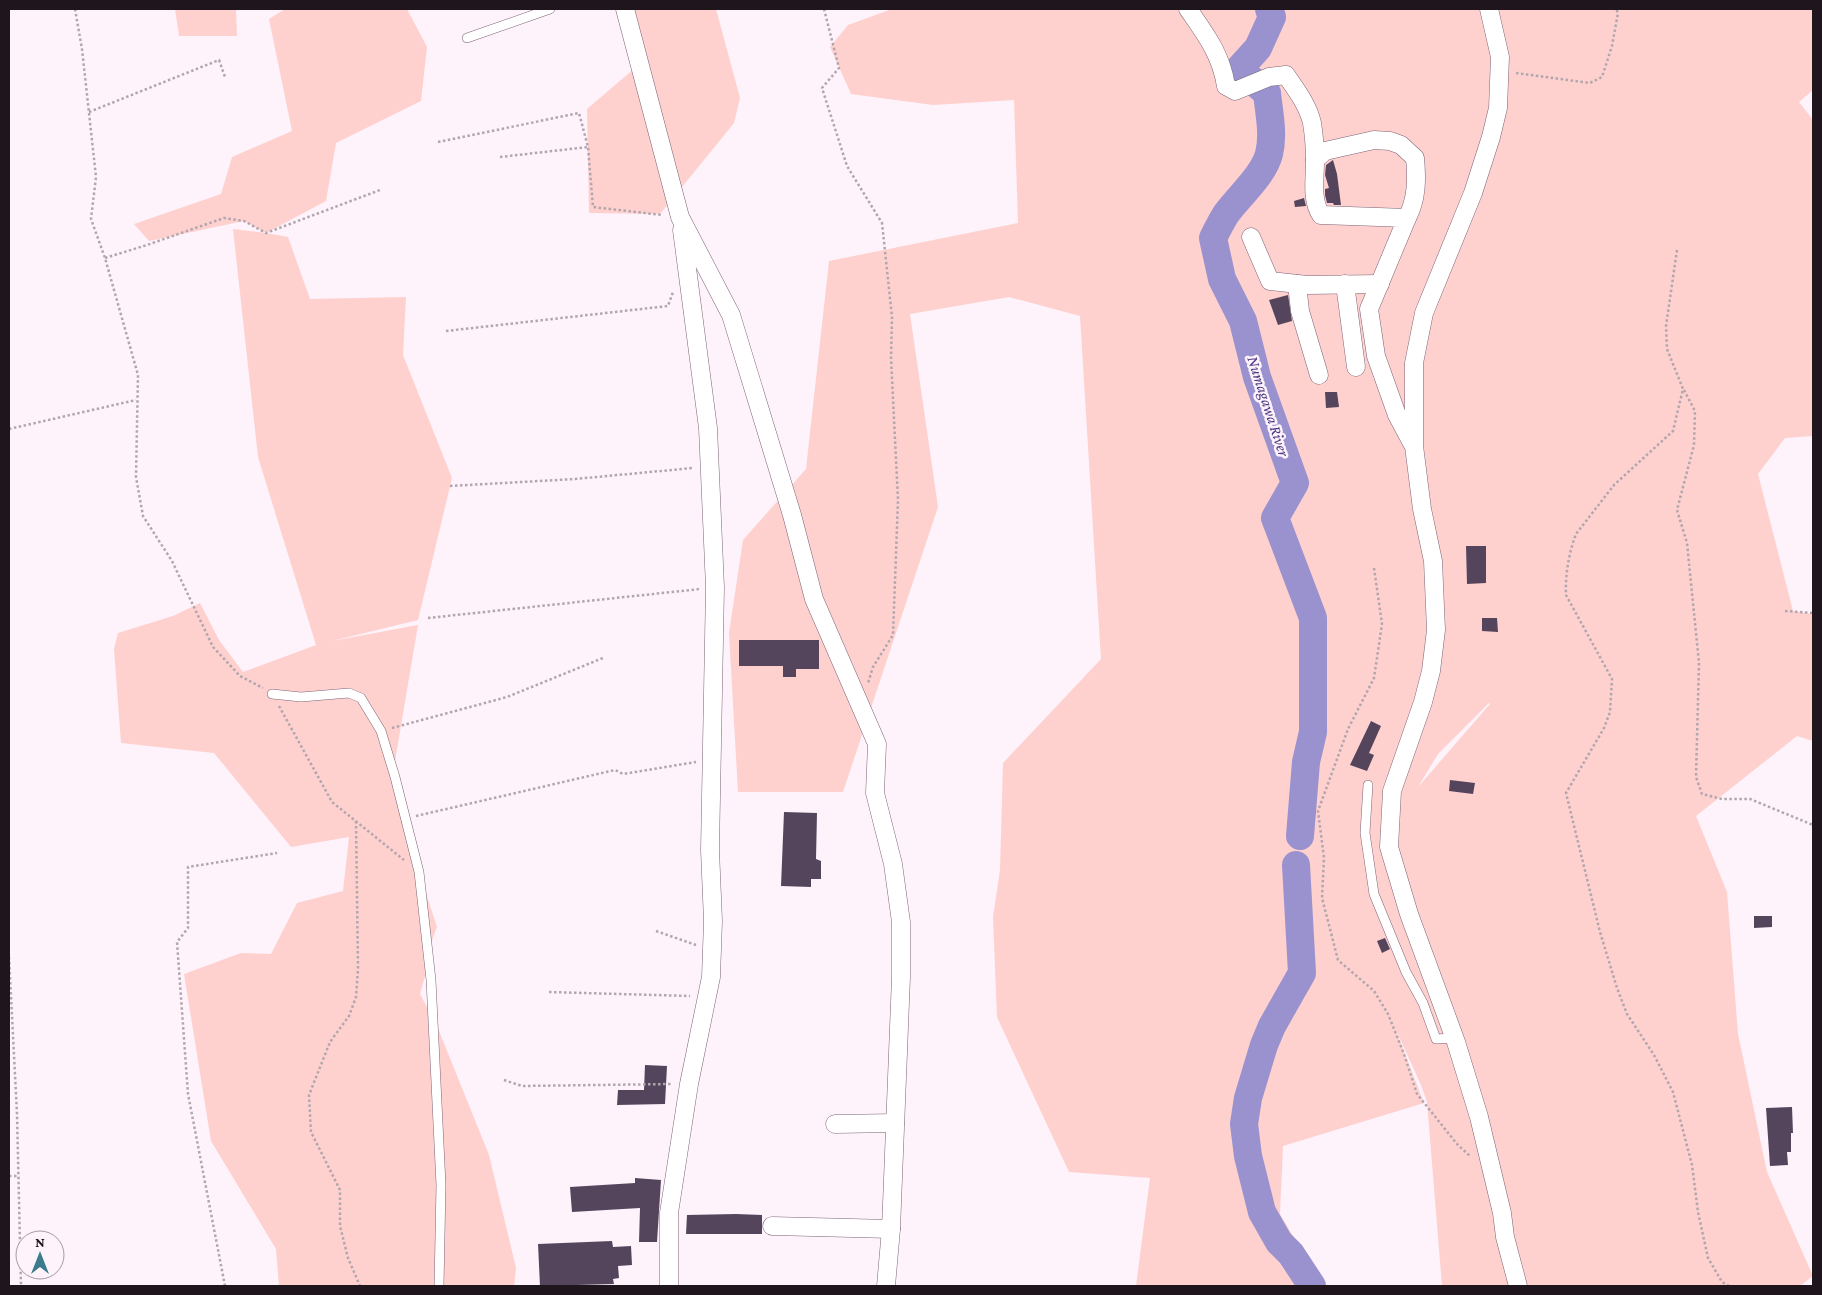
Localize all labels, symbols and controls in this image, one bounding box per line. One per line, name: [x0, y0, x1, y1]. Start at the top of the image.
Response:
water label: Numagawa River: [1243, 354, 1293, 459]
north arrow: [15, 1230, 65, 1280]
text: N: [35, 1234, 45, 1250]

